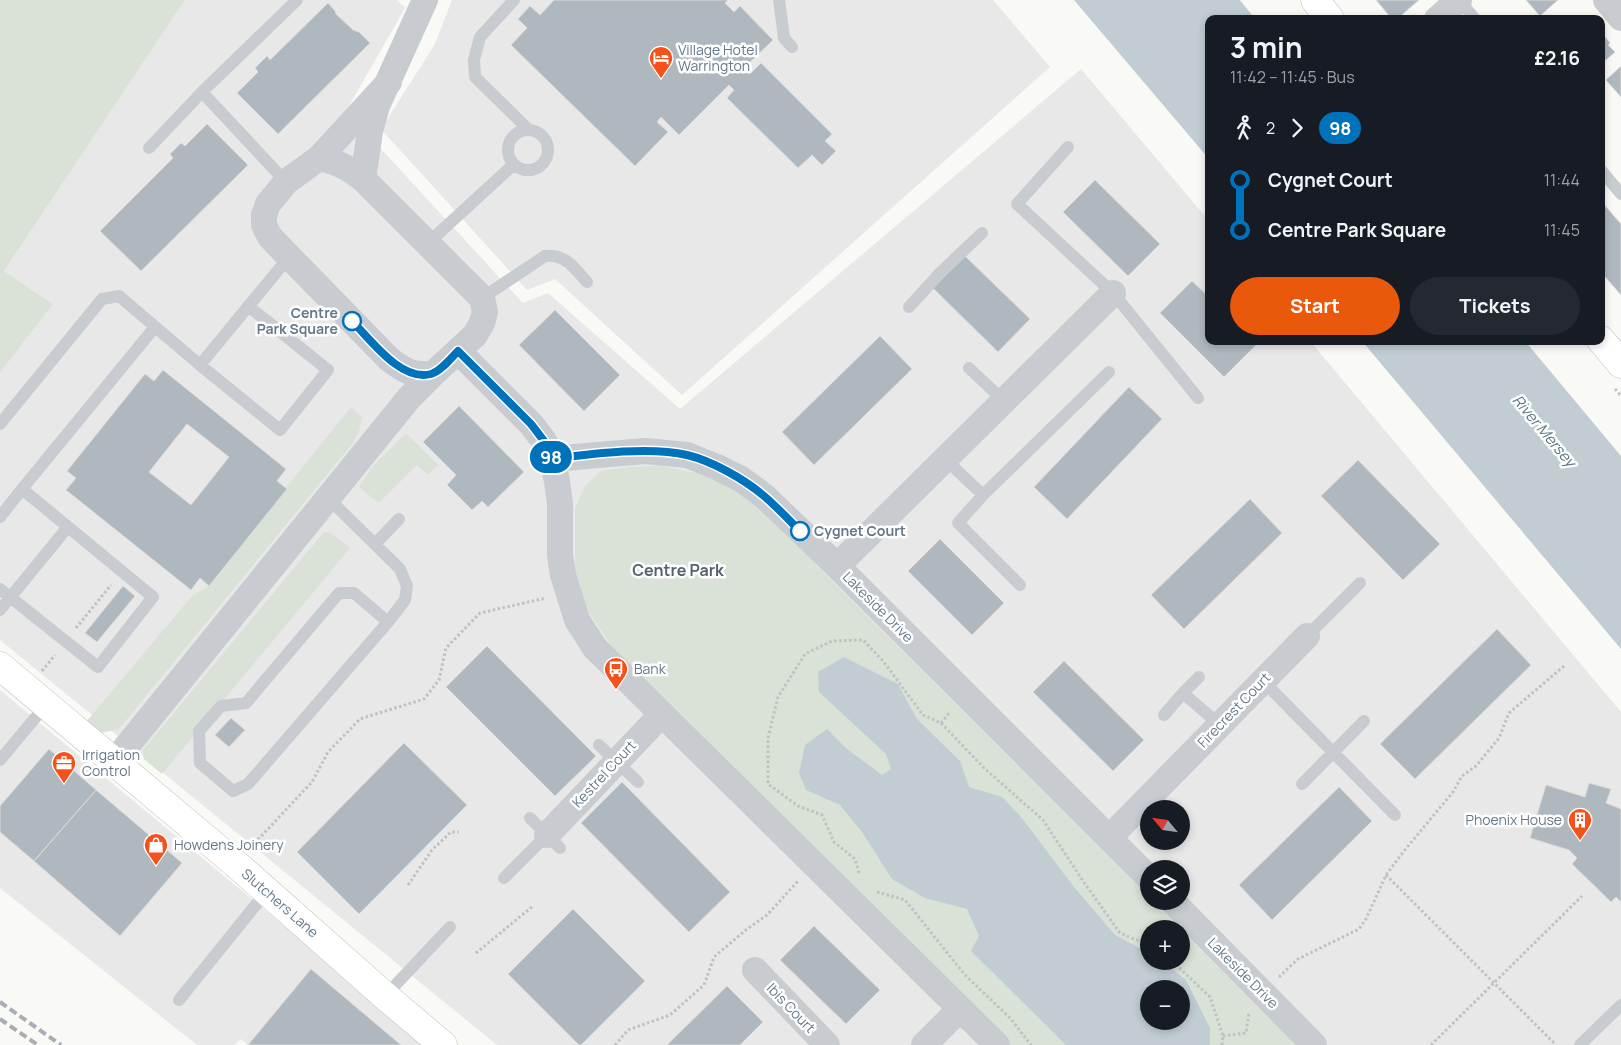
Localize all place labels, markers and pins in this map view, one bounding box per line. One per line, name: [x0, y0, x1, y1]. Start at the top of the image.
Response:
place label: Village Hotel Warrington: [678, 40, 758, 75]
hotel icon: Village Hotel Warrington: [648, 45, 674, 79]
place label: Centre Park Square: [257, 303, 338, 338]
marker: Centre Park Square: [342, 311, 362, 331]
marker: Cygnet Court: [790, 521, 810, 541]
place label: Cygnet Court: [814, 521, 906, 540]
bus stop icon: Bank: [603, 656, 629, 690]
place label: Bank: [634, 659, 667, 678]
place label: Irrigation Control: [82, 745, 140, 780]
office icon: Irrigation Control: [51, 750, 77, 784]
building icon: Phoenix House: [1567, 807, 1593, 841]
place label: Phoenix House: [1465, 810, 1562, 829]
shop icon: Howdens Joinery: [143, 832, 169, 866]
place label: Howdens Joinery: [174, 835, 284, 854]

